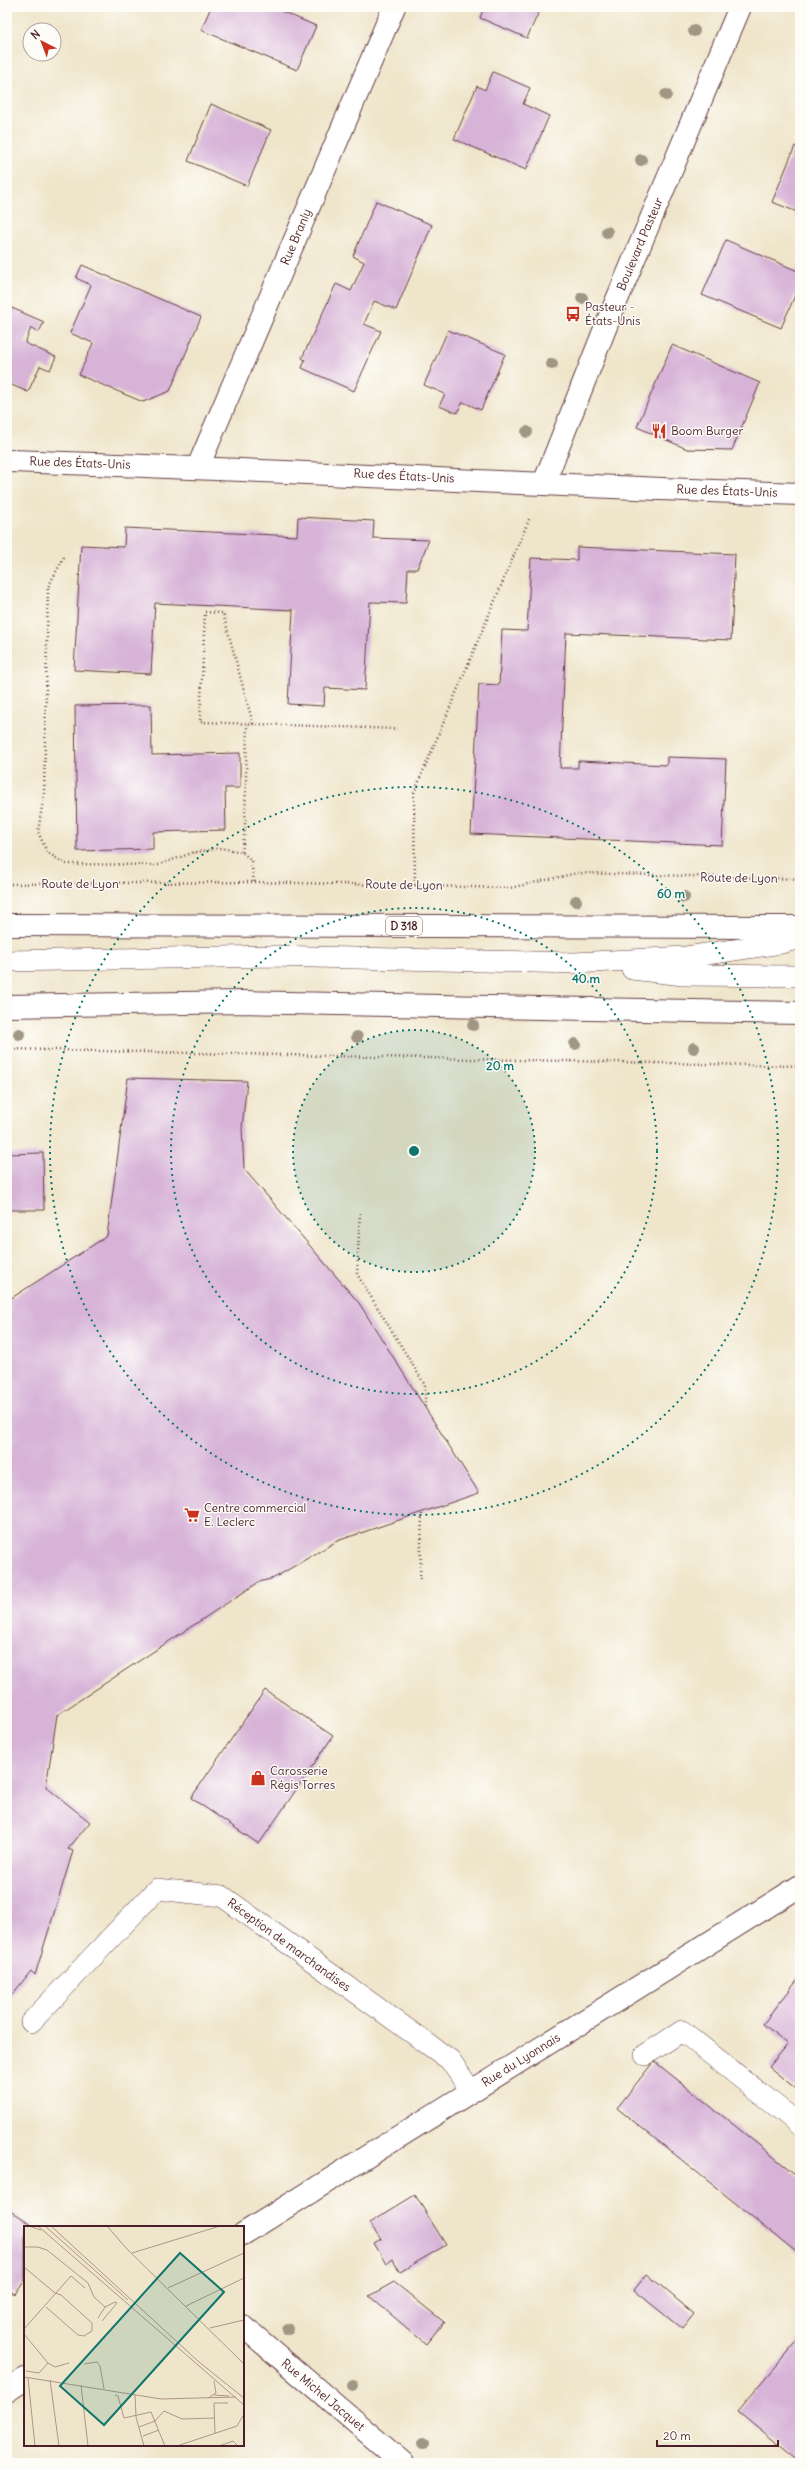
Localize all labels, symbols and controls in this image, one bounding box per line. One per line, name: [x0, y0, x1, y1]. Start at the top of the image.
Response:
north arrow: [22, 22, 62, 62]
text: N: [28, 27, 43, 42]
street label: Boulevard Pasteur: [613, 195, 666, 293]
street label: Rue Branly: [277, 206, 314, 267]
place label: Pasteur - États-Unis: [585, 299, 641, 328]
bus stop icon: Pasteur - États-Unis: [564, 305, 582, 323]
restaurant icon: Boom Burger: [650, 422, 668, 440]
place label: Boom Burger: [671, 423, 744, 438]
street label: Rue des États-Unis: [29, 453, 131, 472]
street label: Rue des États-Unis: [353, 465, 455, 486]
street label: Rue des États-Unis: [676, 481, 778, 500]
street label: Route de Lyon: [700, 869, 778, 886]
street label: Route de Lyon: [41, 876, 119, 891]
street label: Route de Lyon: [365, 876, 443, 893]
text: 60 m: [657, 886, 686, 901]
road number: D 318: [386, 917, 422, 935]
text: 40 m: [572, 971, 601, 986]
text: 20 m: [486, 1058, 514, 1073]
centre of rings: [407, 1144, 421, 1158]
place label: Centre commercial E. Leclerc: [204, 1500, 306, 1529]
supermarket icon: Centre commercial E. Leclerc: [183, 1506, 201, 1524]
place label: Carosserie Régis Torres: [270, 1763, 335, 1792]
shop icon: Carosserie Régis Torres: [249, 1769, 267, 1787]
street label: Réception de marchandises: [225, 1895, 354, 1994]
street label: Rue du Lyonnais: [479, 2029, 563, 2090]
inset map: [24, 2226, 244, 2446]
street label: Rue Michel Jacquet: [279, 2355, 368, 2434]
scale bar: [657, 2422, 778, 2448]
text: 20 m: [663, 2428, 691, 2443]

